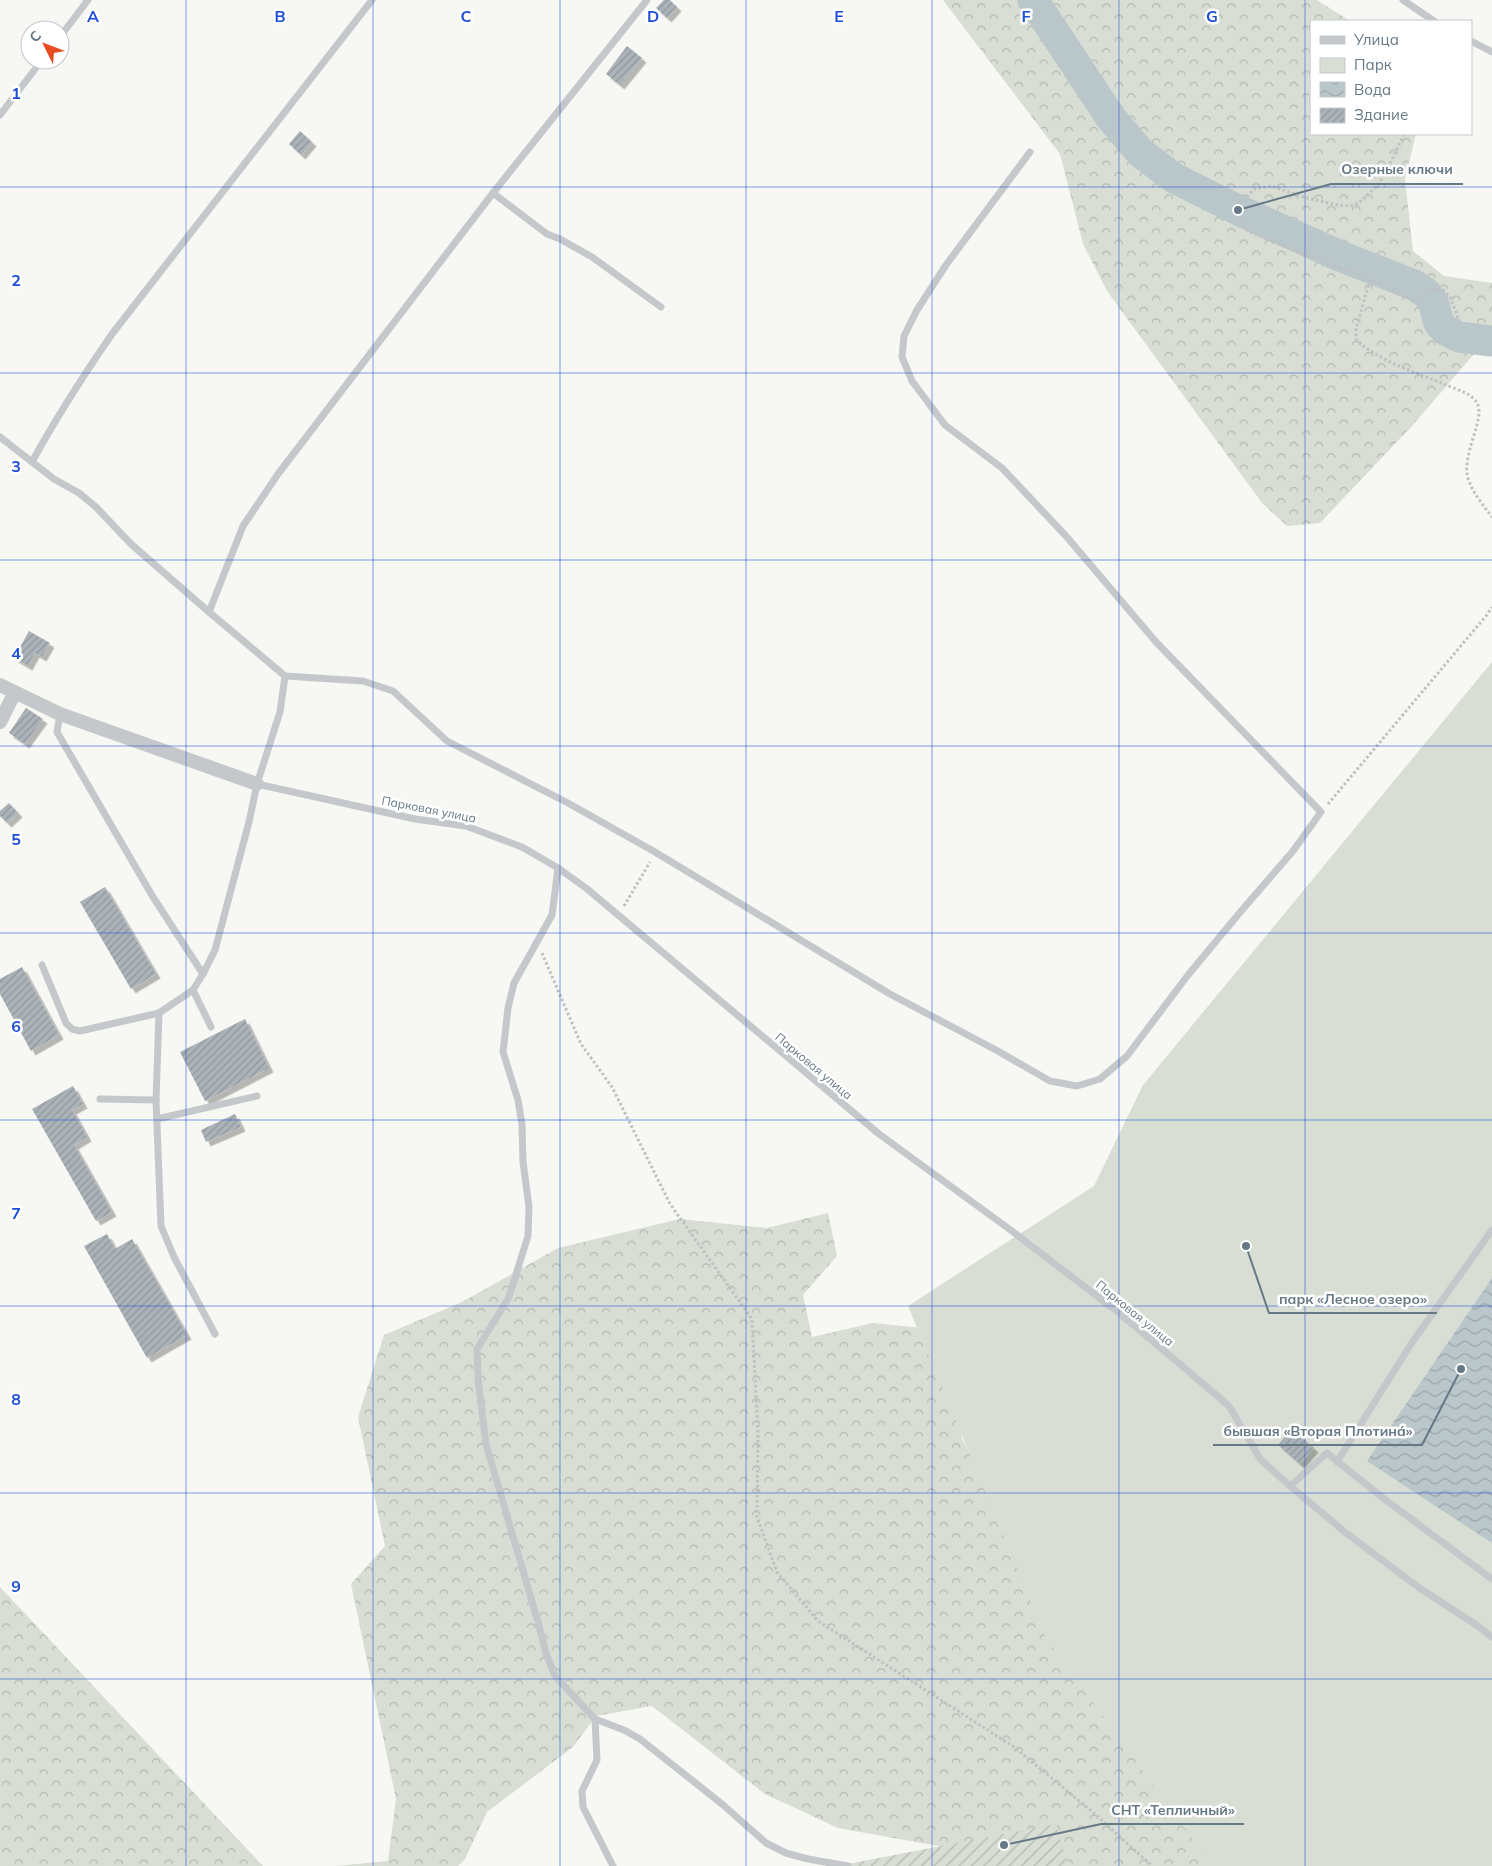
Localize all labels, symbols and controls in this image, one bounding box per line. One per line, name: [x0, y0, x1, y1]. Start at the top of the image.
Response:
text: A: [87, 6, 99, 26]
text: B: [274, 6, 286, 26]
text: C: [461, 6, 472, 26]
text: D: [647, 6, 659, 26]
text: E: [834, 6, 844, 26]
text: F: [1021, 6, 1031, 26]
text: G: [1206, 6, 1218, 26]
north arrow: [20, 20, 70, 70]
legend: [1310, 20, 1472, 135]
text: С: [25, 27, 45, 46]
text: Улица: [1353, 30, 1399, 49]
text: Парк: [1354, 55, 1393, 74]
text: Вода: [1354, 80, 1391, 99]
text: 1: [11, 83, 21, 103]
text: Здание: [1354, 105, 1408, 124]
callout: Озерные ключи: [1331, 155, 1463, 184]
text: Озерные ключи: [1341, 160, 1453, 178]
text: 2: [11, 270, 21, 290]
text: 3: [11, 456, 21, 476]
text: 4: [11, 643, 21, 663]
street label: Парковая улица: [380, 792, 478, 826]
text: 5: [11, 829, 21, 849]
text: 6: [11, 1016, 21, 1036]
street label: Парковая улица: [772, 1029, 856, 1103]
text: 7: [11, 1203, 21, 1223]
street label: Парковая улица: [1093, 1277, 1177, 1349]
callout: парк «Лесное озеро»: [1269, 1284, 1437, 1313]
text: парк «Лесное озеро»: [1279, 1290, 1427, 1308]
text: 8: [11, 1389, 21, 1409]
callout: бывшая «Вторая Плотинá»: [1213, 1416, 1422, 1445]
text: бывшая «Вторая Плотинá»: [1223, 1422, 1413, 1440]
text: 9: [11, 1576, 21, 1596]
callout: СНТ «Тепличный»: [1101, 1795, 1244, 1824]
text: СНТ «Тепличный»: [1111, 1801, 1235, 1819]

